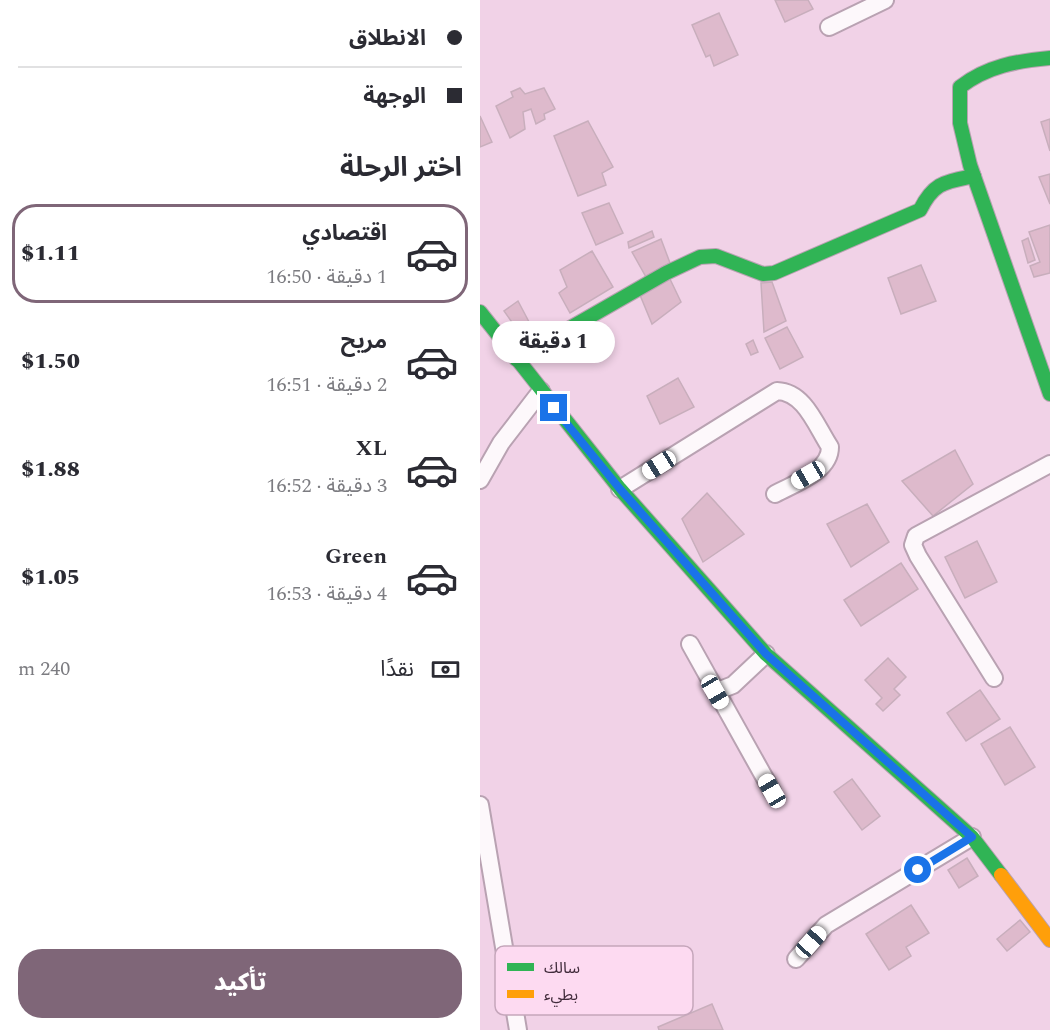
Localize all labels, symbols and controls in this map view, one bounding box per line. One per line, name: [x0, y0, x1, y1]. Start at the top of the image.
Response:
text: الانطلاق: [349, 22, 426, 55]
text: الوجهة: [363, 80, 426, 113]
text: اختر الرحلة: [340, 147, 462, 189]
text: اقتصادي: [302, 217, 387, 250]
icon: car: [405, 227, 459, 281]
text: $1.11: [21, 237, 80, 270]
text: 1 دقيقة · 16:50: [266, 262, 387, 292]
callout: 1 دقيقة: [493, 321, 616, 363]
text: مريح: [341, 325, 387, 358]
text: 1 دقيقة: [519, 327, 588, 357]
icon: car: [405, 335, 459, 389]
text: $1.50: [21, 345, 80, 378]
text: 2 دقيقة · 16:51: [266, 370, 387, 400]
route end: [540, 394, 567, 421]
text: XL: [356, 432, 387, 465]
icon: car: [405, 443, 459, 497]
car: [639, 448, 679, 482]
text: $1.88: [21, 453, 80, 486]
car: [788, 458, 828, 492]
text: 3 دقيقة · 16:52: [266, 471, 387, 501]
text: Green: [325, 540, 387, 573]
icon: car: [405, 551, 459, 605]
text: $1.05: [21, 561, 80, 594]
text: 4 دقيقة · 16:53: [266, 579, 387, 609]
text: نقدًا: [380, 653, 414, 686]
icon: cash: [429, 653, 462, 686]
text: 240 m: [18, 654, 70, 684]
car: [698, 672, 732, 712]
car: [755, 771, 789, 811]
route start: [904, 856, 931, 883]
car: [792, 923, 830, 961]
legend: [495, 946, 693, 1015]
button: تأكيد: [18, 949, 462, 1018]
text: سالك: [544, 956, 580, 980]
text: بطيء: [544, 983, 578, 1007]

